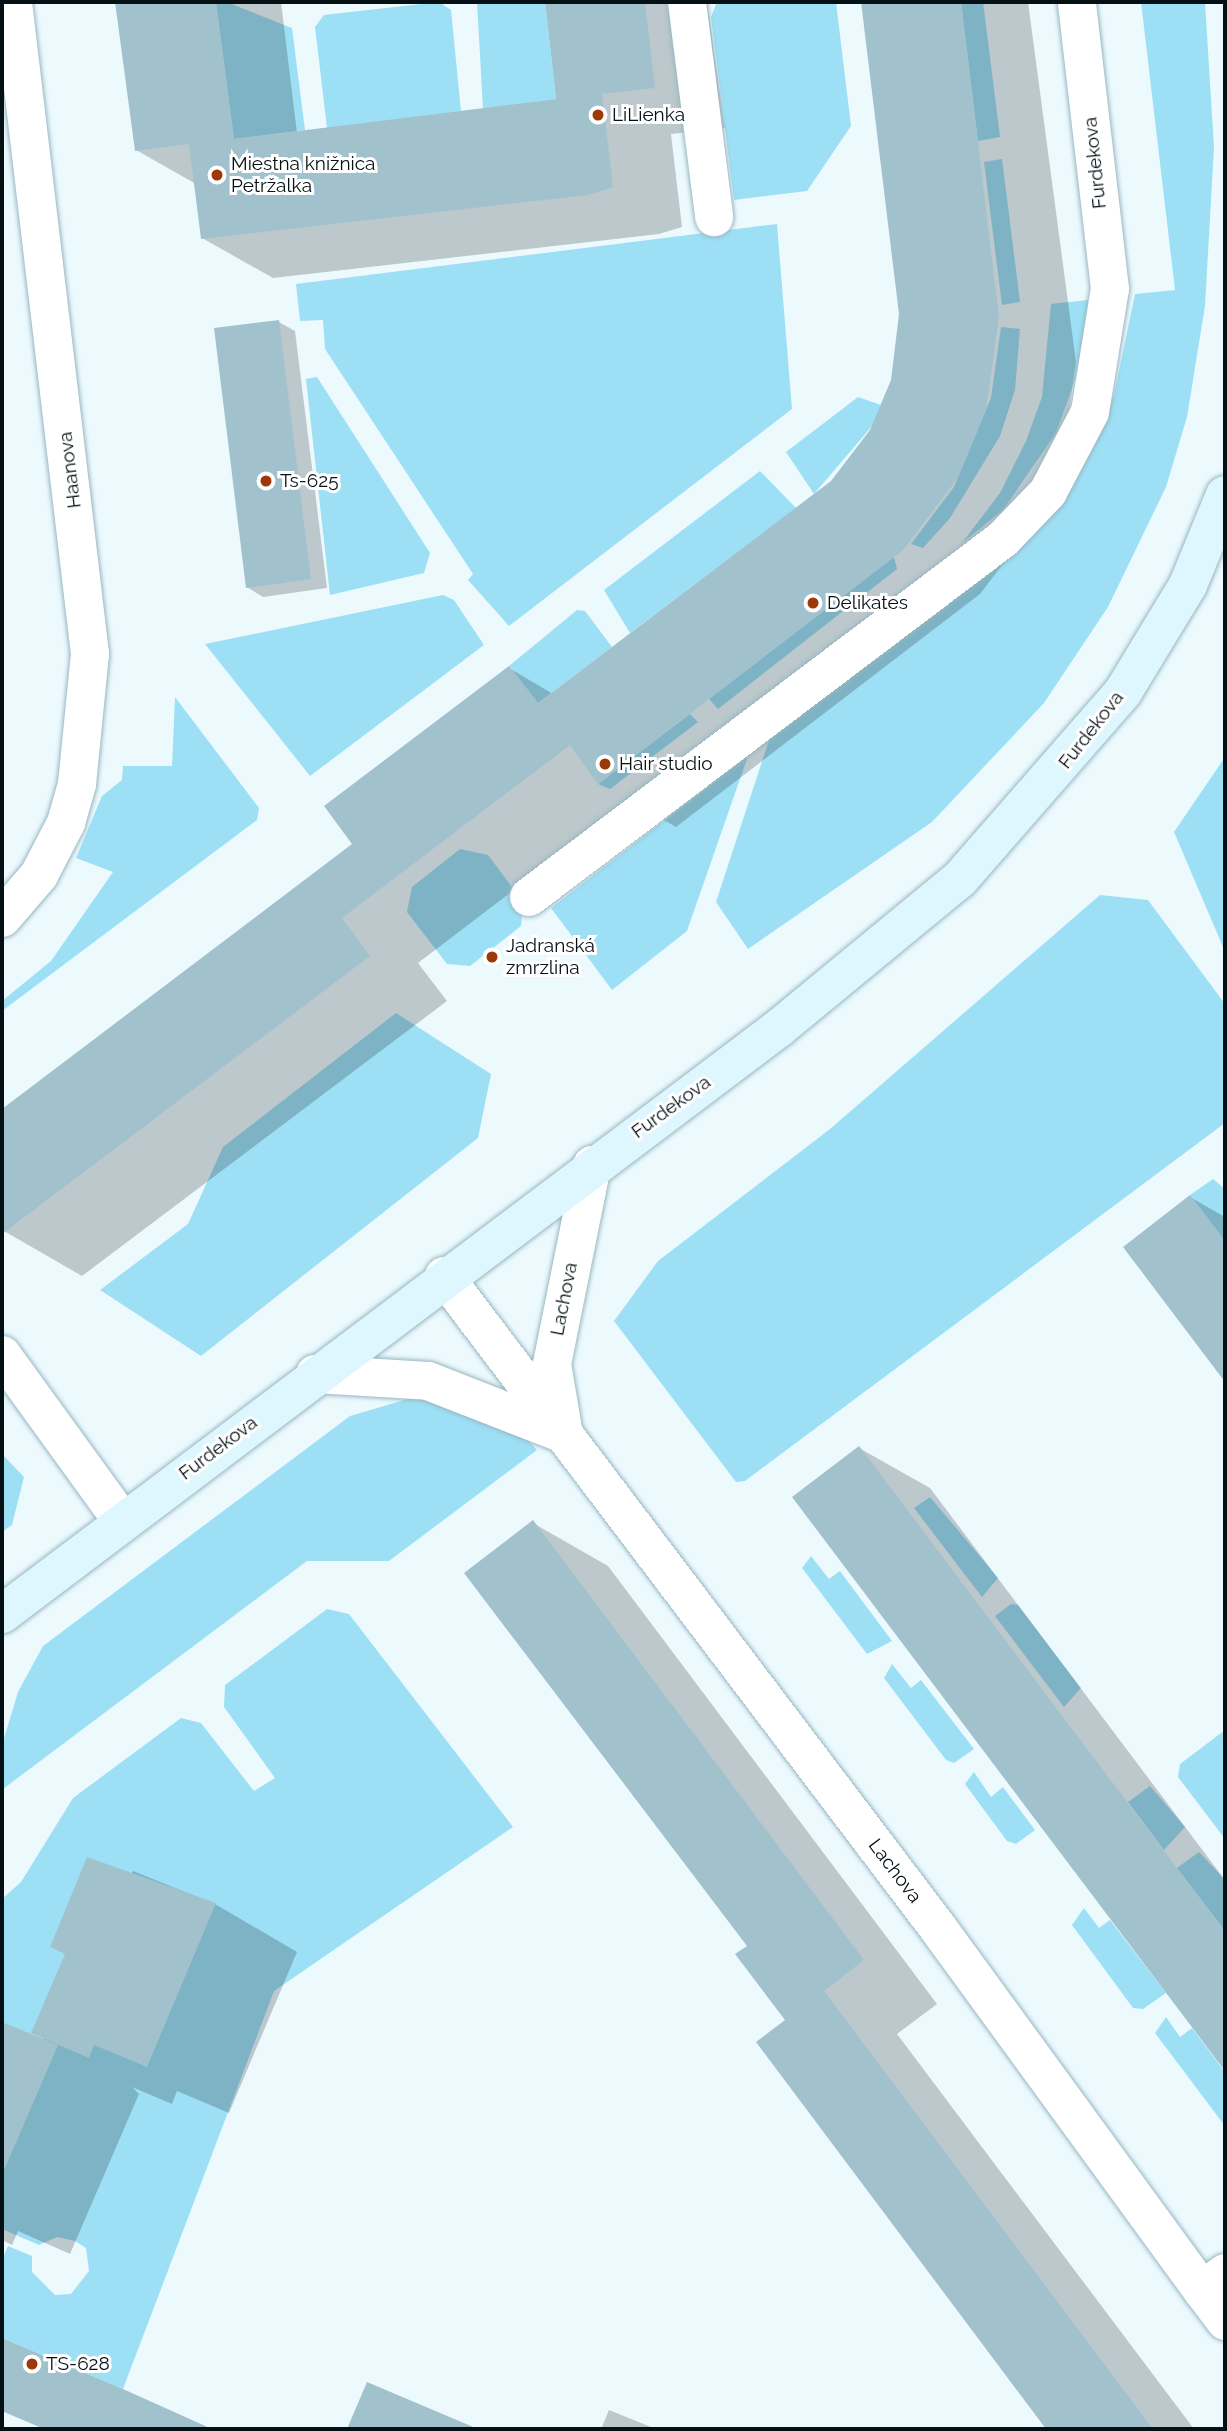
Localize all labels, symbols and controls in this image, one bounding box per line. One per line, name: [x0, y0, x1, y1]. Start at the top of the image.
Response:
place label: LiLienka: [612, 104, 685, 126]
marker: LiLienka: [590, 107, 606, 123]
street label: Furdekova: [1079, 116, 1111, 210]
place label: Miestna knižnica Petržalka: [231, 153, 375, 197]
marker: Miestna knižnica Petržalka: [209, 167, 225, 183]
street label: Haanova: [54, 430, 86, 510]
place label: Ts-625: [280, 470, 339, 492]
marker: Ts-625: [258, 473, 274, 489]
place label: Delikates: [827, 592, 908, 614]
marker: Delikates: [805, 595, 821, 611]
street label: Furdekova: [1054, 687, 1128, 773]
place label: Hair studio: [619, 753, 713, 775]
marker: Hair studio: [597, 756, 613, 772]
place label: Jadranská zmrzlina: [506, 935, 595, 979]
marker: Jadranská zmrzlina: [484, 949, 500, 965]
street label: Furdekova: [627, 1071, 715, 1143]
street label: Lachova: [546, 1260, 582, 1338]
street label: Furdekova: [174, 1411, 262, 1485]
street label: Lachova: [864, 1835, 926, 1907]
place label: TS-628: [46, 2353, 110, 2375]
marker: TS-628: [24, 2356, 40, 2372]

